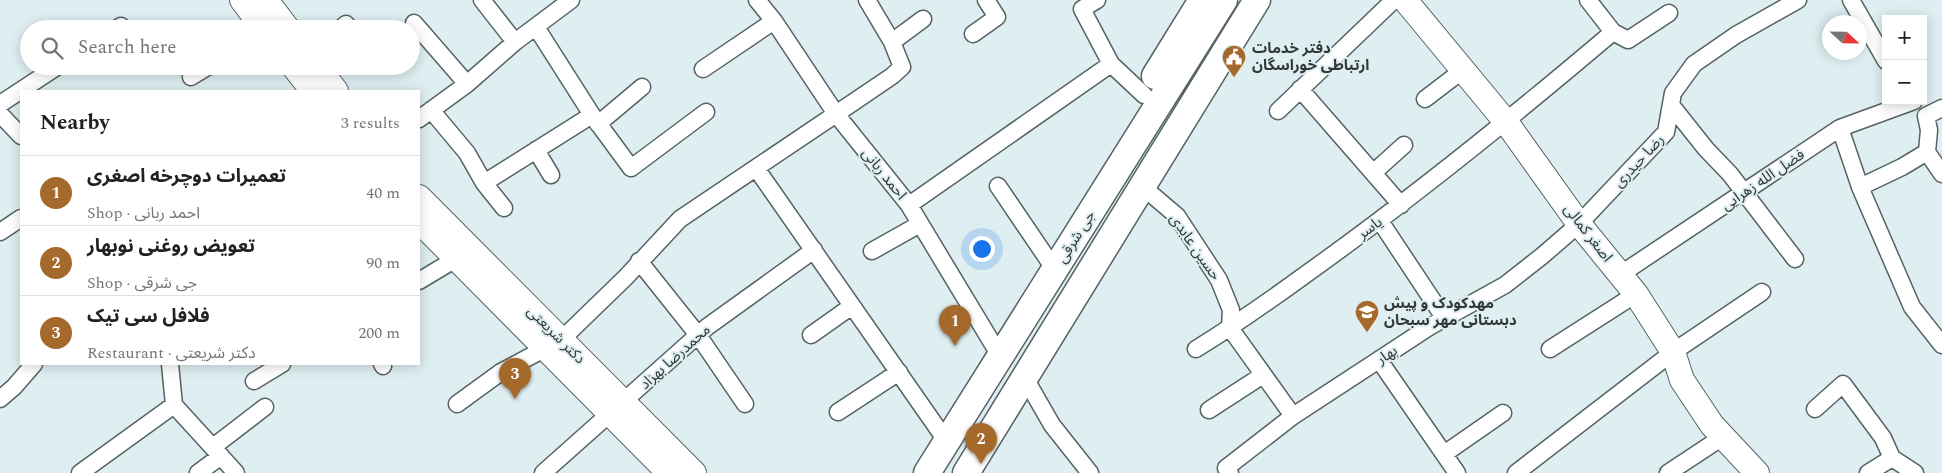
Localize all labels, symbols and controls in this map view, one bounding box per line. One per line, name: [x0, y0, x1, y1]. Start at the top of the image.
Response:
north arrow: [1822, 15, 1867, 60]
map controls: [1882, 15, 1927, 105]
button: +: [1882, 15, 1927, 60]
search box: [20, 20, 420, 75]
text: Search here: [78, 33, 177, 62]
icon: search: [38, 34, 66, 62]
place label: دفتر خدمات ارتباطی خوراسگان: [1252, 37, 1369, 77]
public building icon: دفتر خدمات ارتباطی خوراسگان: [1221, 44, 1247, 78]
button: −: [1882, 60, 1927, 105]
text: Nearby: [40, 107, 110, 139]
text: 3 results: [341, 111, 400, 135]
street label: رضا حیدری: [1608, 129, 1670, 193]
street label: احمد ربانی: [856, 143, 912, 205]
street label: فضل الله زهرایی: [1716, 143, 1810, 217]
text: تعمیرات دوچرخه اصغری: [87, 162, 286, 191]
text: 1: [52, 181, 60, 205]
text: 40 m: [366, 181, 400, 205]
street label: اصغر کمالی: [1558, 199, 1618, 267]
text: Shop · احمد ربانی: [87, 201, 200, 225]
street label: جی شرقی: [1051, 206, 1101, 268]
street label: حسین عابدی: [1163, 209, 1227, 285]
street label: یاسر: [1352, 211, 1388, 246]
text: تعویض روغنی نوبهار: [87, 232, 255, 261]
your location: [969, 236, 995, 262]
text: 2: [52, 251, 60, 275]
text: 90 m: [366, 251, 400, 275]
text: Shop · جی شرقی: [87, 271, 197, 295]
place label: مهدکودک و پیش دبستانی مهر سبحان: [1384, 292, 1517, 332]
school or university icon: مهدکودک و پیش دبستانی مهر سبحان: [1354, 299, 1380, 333]
street label: دکتر شریعتی: [521, 300, 591, 370]
text: فلافل سی تیک: [87, 302, 210, 331]
pin: 1: [939, 305, 971, 346]
street label: محمدرضا بهزاد: [634, 319, 716, 395]
text: 3: [52, 321, 60, 345]
text: 200 m: [358, 321, 400, 345]
street label: بهار: [1371, 339, 1402, 371]
text: Restaurant · دکتر شریعتی: [87, 341, 256, 365]
pin: 3: [499, 358, 531, 399]
pin: 2: [965, 423, 997, 464]

